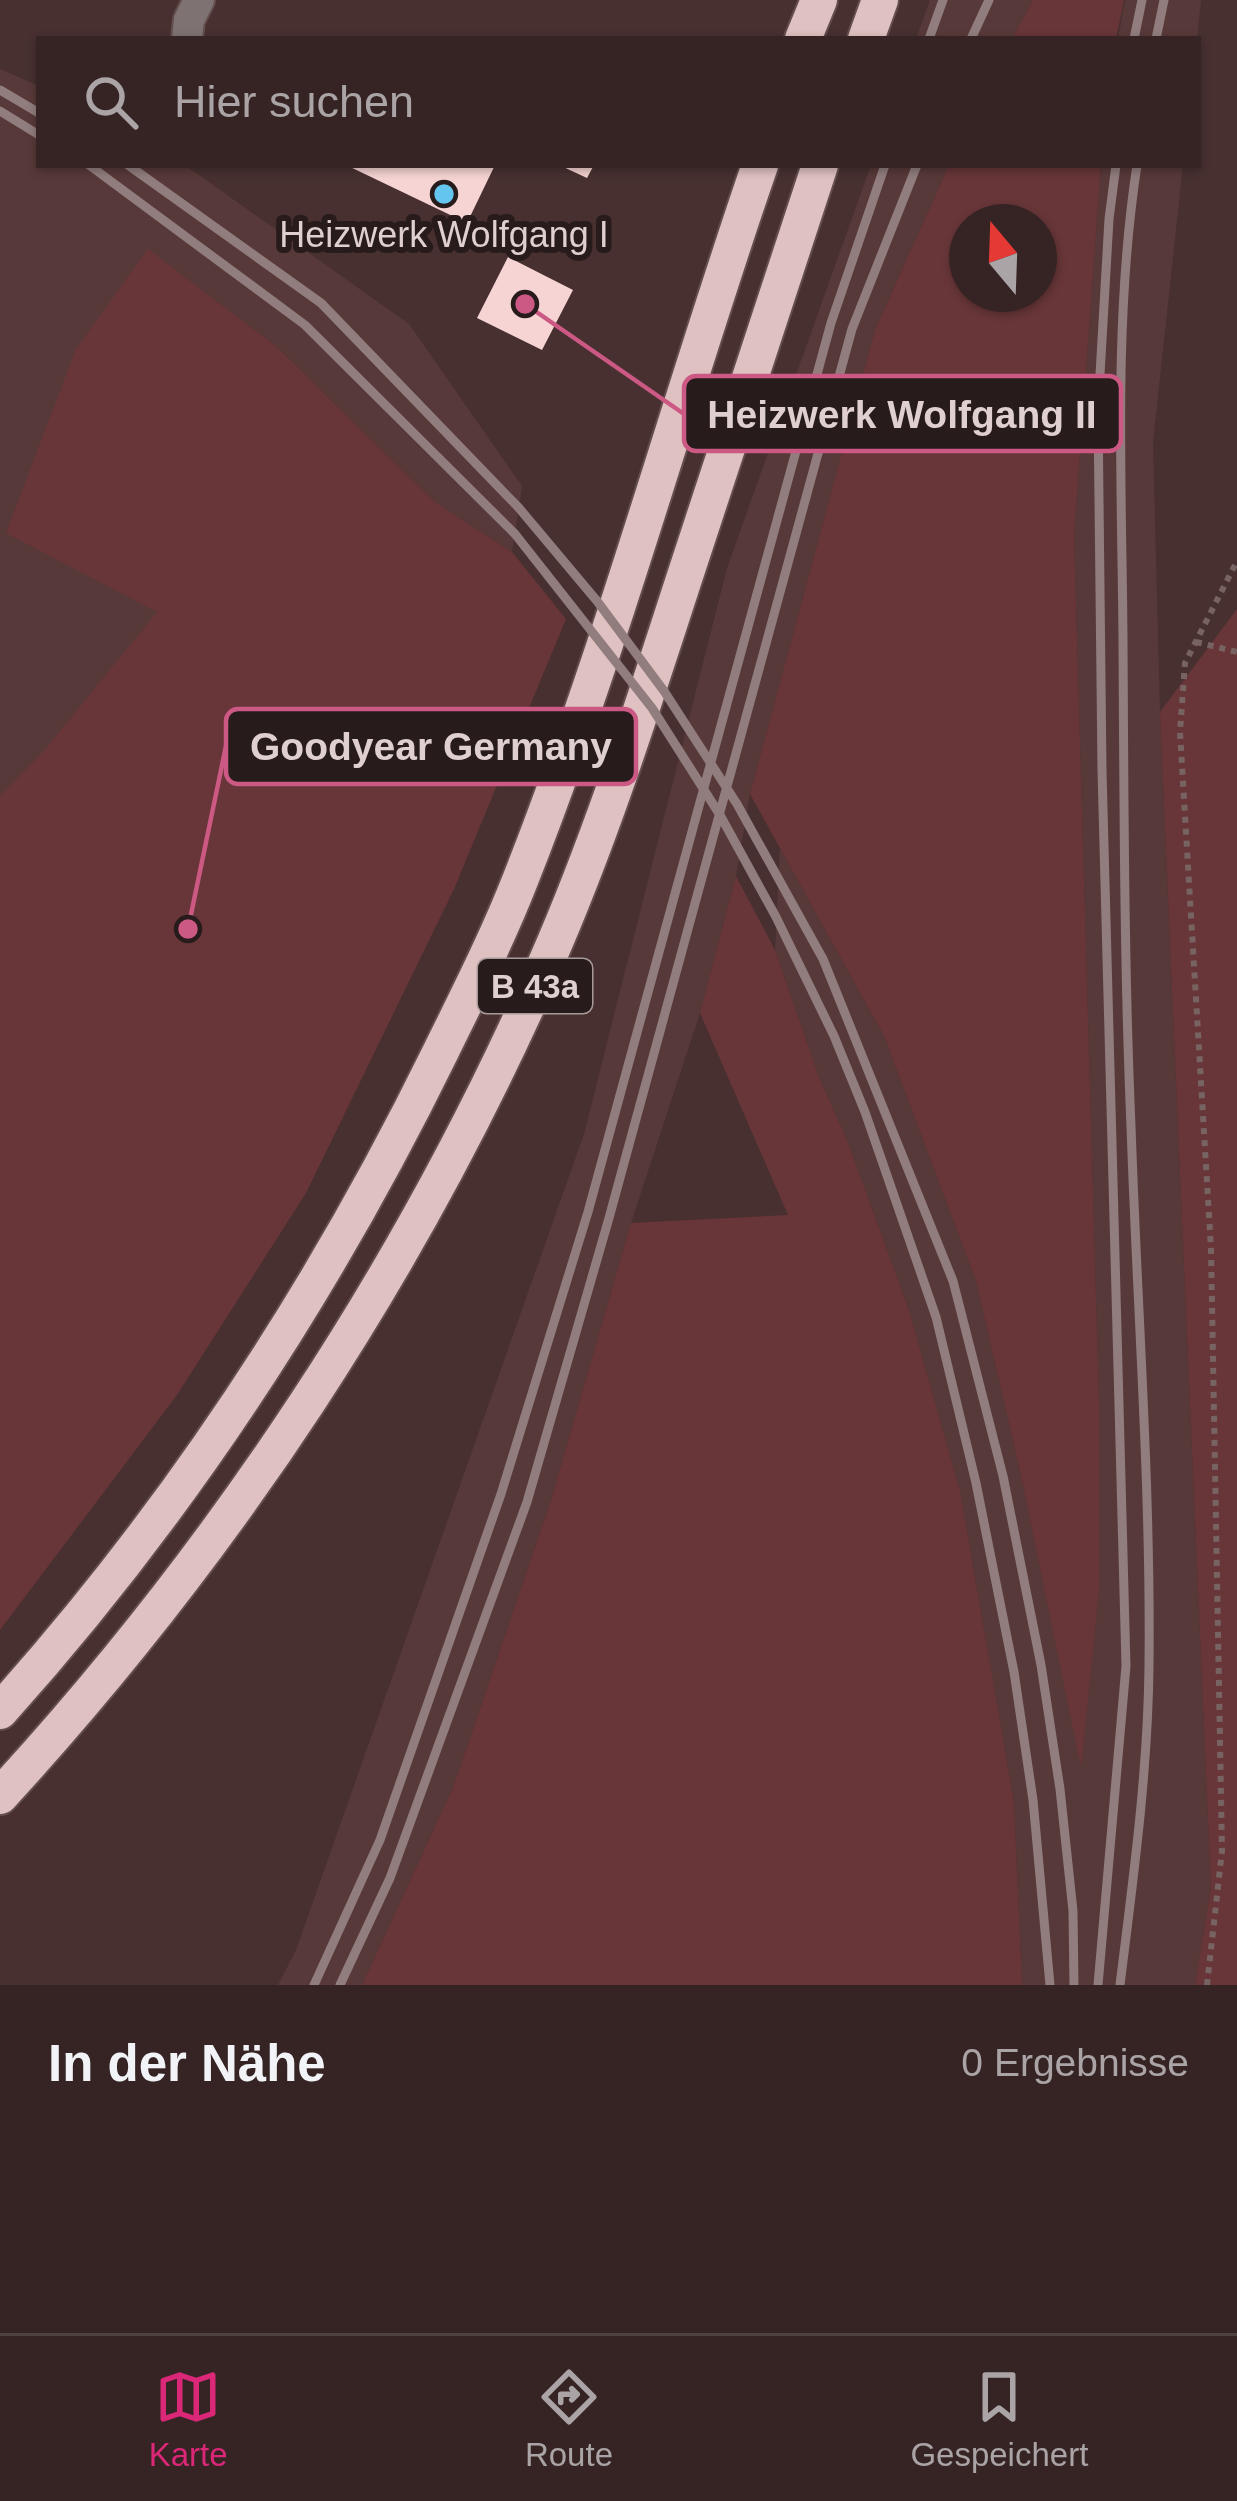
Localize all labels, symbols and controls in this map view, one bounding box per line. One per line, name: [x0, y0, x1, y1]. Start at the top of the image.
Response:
search box: [36, 36, 1201, 168]
icon: search: [78, 69, 144, 135]
text: Hier suchen: [174, 76, 414, 127]
marker: Heizwerk Wolfgang I: [431, 181, 457, 207]
north arrow: [949, 204, 1057, 312]
place label: Heizwerk Wolfgang I: [279, 214, 609, 255]
callout: Heizwerk Wolfgang II: [684, 376, 1121, 451]
text: Heizwerk Wolfgang II: [707, 393, 1097, 436]
callout: Goodyear Germany: [226, 709, 636, 784]
text: Goodyear Germany: [250, 725, 612, 768]
road number: B 43a: [478, 959, 592, 1013]
text: In der Nähe: [48, 2035, 326, 2092]
text: 0 Ergebnisse: [961, 2041, 1189, 2084]
tab: Karte: [149, 2364, 228, 2474]
tab: Route: [525, 2364, 613, 2474]
tab: Gespeichert: [910, 2364, 1088, 2474]

